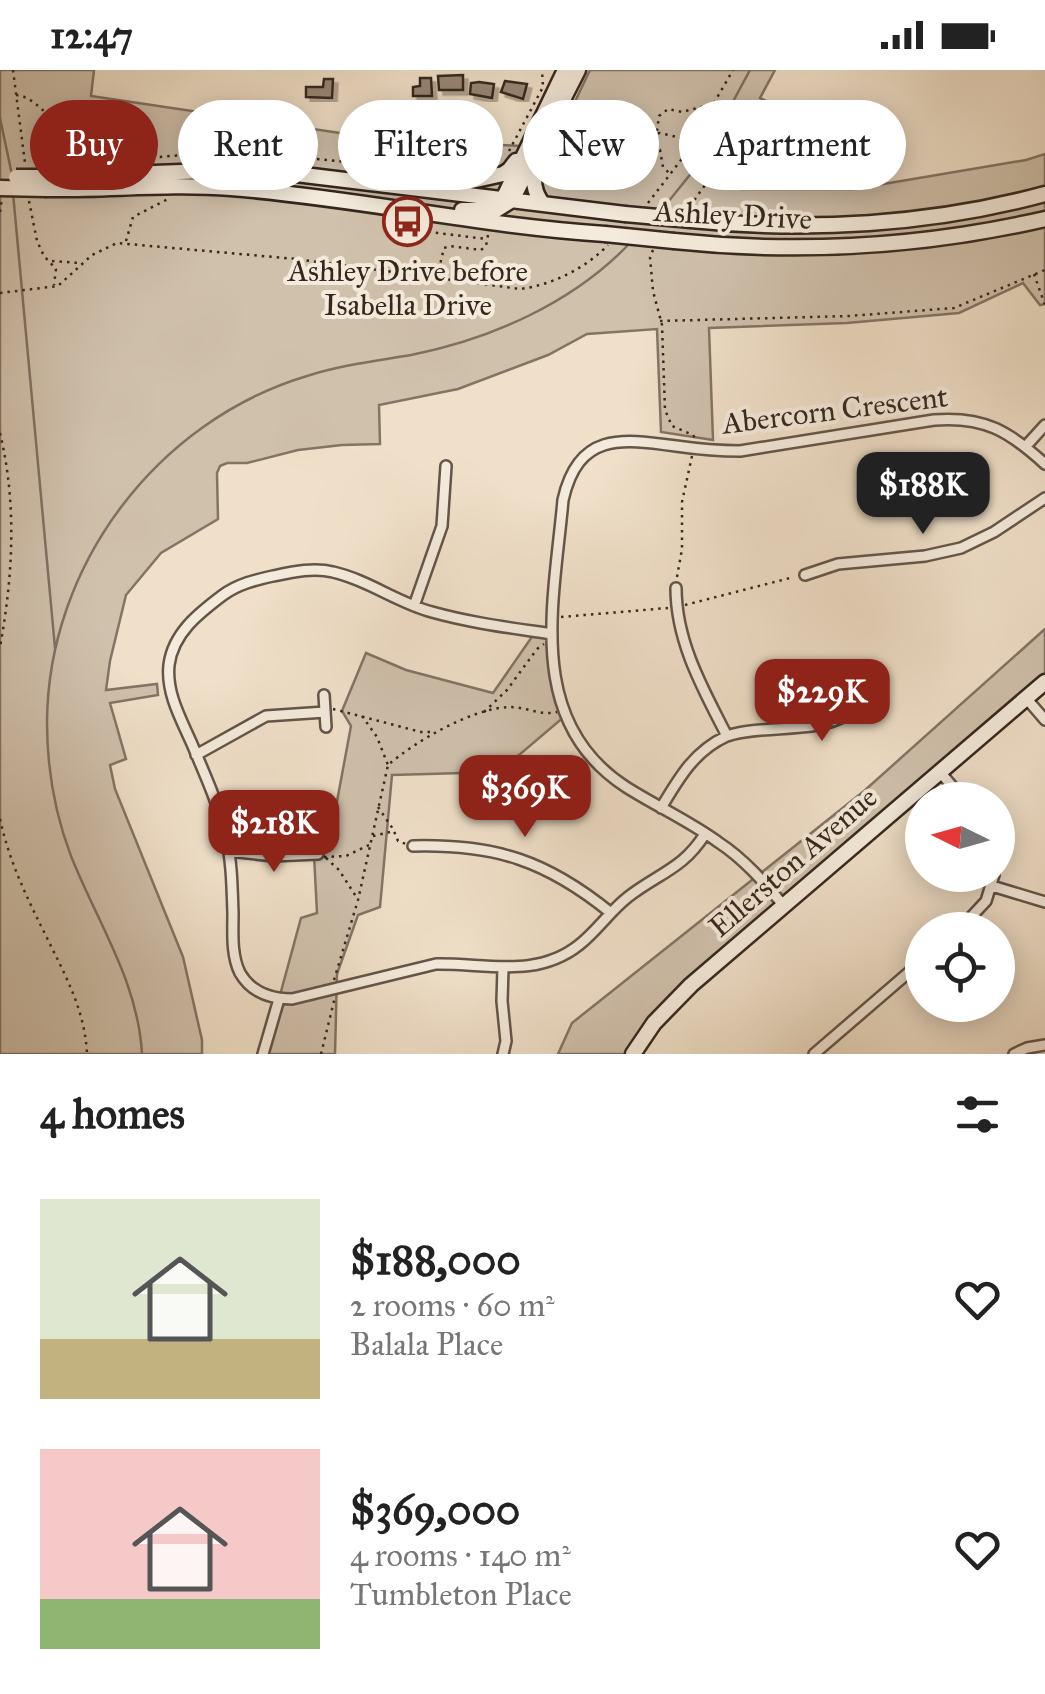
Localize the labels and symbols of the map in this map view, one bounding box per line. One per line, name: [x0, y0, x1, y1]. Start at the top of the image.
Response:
street label: Ashley Drive: [651, 193, 813, 237]
bus stop icon: Ashley Drive before Isabella Drive: [382, 196, 434, 248]
place label: Ashley Drive before Isabella Drive: [286, 253, 528, 323]
street label: Abercorn Crescent: [718, 378, 950, 442]
pin: $188K: [853, 452, 993, 537]
pin: $229K: [752, 659, 892, 744]
pin: $369K: [455, 755, 595, 840]
street label: Ellerston Avenue: [702, 779, 884, 945]
north arrow: [905, 782, 1015, 892]
pin: $218K: [204, 790, 344, 875]

